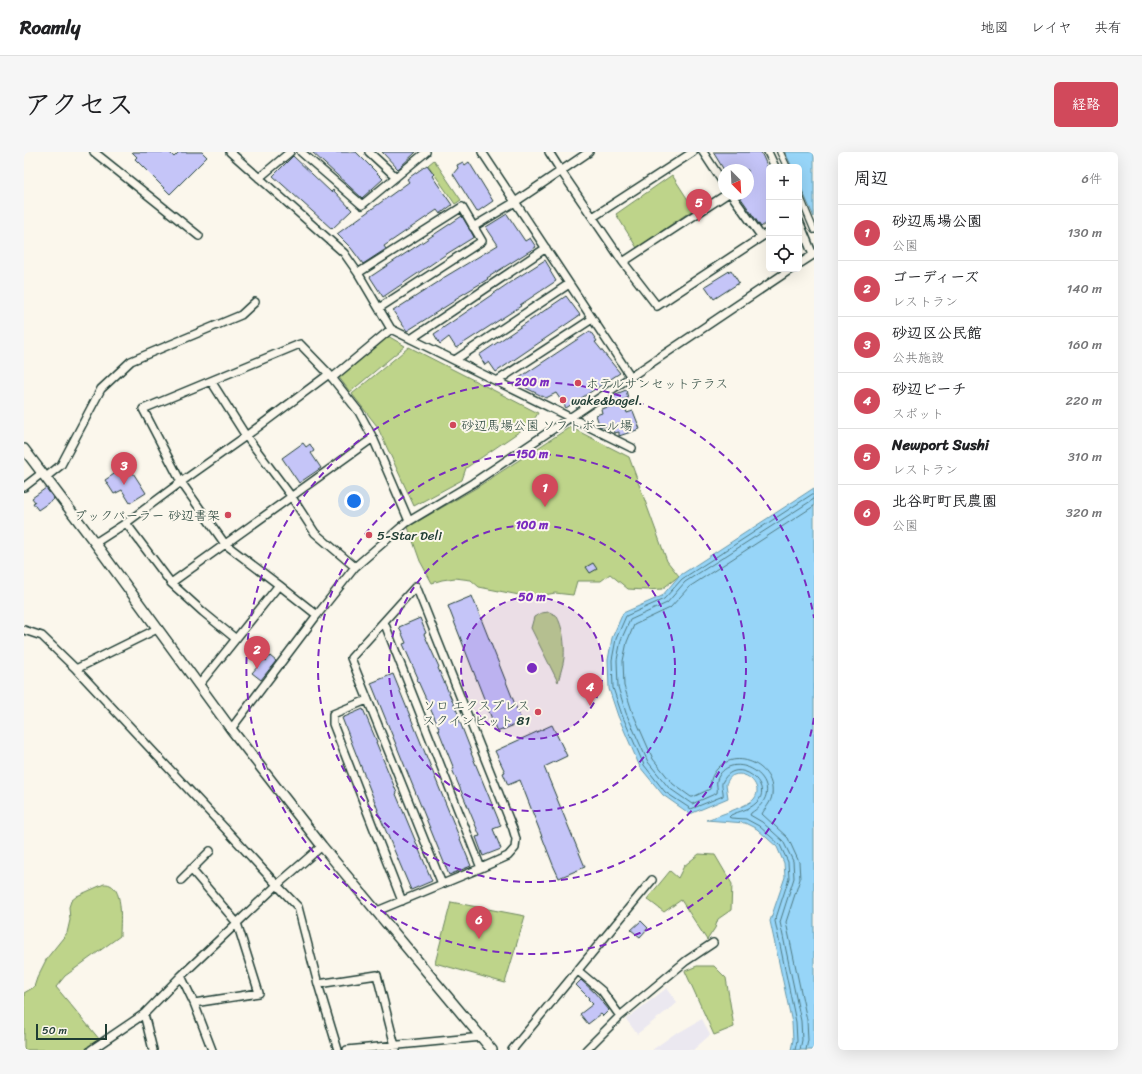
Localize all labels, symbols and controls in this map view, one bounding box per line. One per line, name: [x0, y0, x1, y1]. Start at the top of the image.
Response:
text: Roamly: [20, 11, 80, 44]
text: 地図: [981, 15, 1009, 40]
text: レイヤ: [1031, 15, 1072, 40]
text: 共有: [1094, 15, 1122, 40]
text: アクセス: [24, 80, 134, 129]
button: 経路: [1054, 82, 1118, 127]
text: 周辺: [854, 163, 888, 193]
north arrow: [718, 164, 754, 200]
map controls: [766, 164, 802, 272]
button: +: [766, 164, 802, 200]
text: 6件: [1082, 167, 1102, 190]
pin: 5: [686, 189, 712, 222]
button: −: [766, 200, 802, 236]
text: 砂辺馬場公園: [892, 208, 982, 234]
text: 1: [864, 221, 870, 244]
text: 130 m: [1068, 221, 1102, 244]
text: 公園: [892, 234, 918, 257]
button: locate: [766, 236, 802, 272]
text: ゴーディーズ: [892, 264, 979, 290]
text: 2: [863, 277, 871, 300]
text: 140 m: [1067, 277, 1102, 300]
text: レストラン: [892, 290, 958, 313]
text: 砂辺区公民館: [892, 320, 982, 346]
text: 3: [863, 333, 871, 356]
text: 160 m: [1067, 333, 1102, 356]
text: 公共施設: [892, 346, 944, 369]
text: 200 m: [514, 371, 550, 393]
place label: ホテルサンセットテラス: [586, 372, 728, 395]
text: 砂辺ビーチ: [892, 376, 966, 402]
marker: ホテルサンセットテラス: [573, 378, 583, 388]
place label: wake&bagel.: [571, 389, 643, 412]
text: 4: [863, 389, 871, 412]
text: 220 m: [1065, 389, 1102, 412]
marker: wake&bagel.: [558, 395, 568, 405]
text: スポット: [892, 402, 944, 425]
place label: 砂辺馬場公園 ソフトボール場: [461, 414, 633, 437]
marker: 砂辺馬場公園 ソフトボール場: [448, 420, 458, 430]
text: Newport Sushi: [892, 432, 989, 458]
text: 150 m: [516, 443, 549, 465]
text: 5: [863, 445, 871, 468]
text: 310 m: [1068, 445, 1102, 468]
pin: 3: [111, 452, 137, 485]
text: レストラン: [892, 458, 958, 481]
pin: 1: [532, 474, 558, 507]
text: 北谷町町民農園: [892, 488, 997, 514]
your location: [344, 491, 364, 511]
text: 6: [863, 501, 871, 524]
text: 320 m: [1066, 501, 1102, 524]
place label: ブックパーラー 砂辺書架: [74, 504, 220, 527]
marker: ブックパーラー 砂辺書架: [223, 510, 233, 520]
text: 100 m: [516, 514, 549, 536]
text: 公園: [892, 514, 918, 537]
place label: 5-Star Deli: [377, 524, 442, 547]
marker: 5-Star Deli: [364, 530, 374, 540]
text: 50 m: [518, 586, 546, 608]
pin: 2: [244, 636, 270, 669]
centre of rings: [525, 661, 539, 675]
pin: 4: [577, 673, 603, 706]
place label: ソロ エクスプレス スクインビット 81: [422, 694, 530, 732]
marker: ソロ エクスプレス スクインビット 81: [533, 707, 543, 717]
pin: 6: [466, 906, 492, 939]
text: 50 m: [42, 1021, 67, 1040]
scale bar: [36, 1022, 107, 1041]

